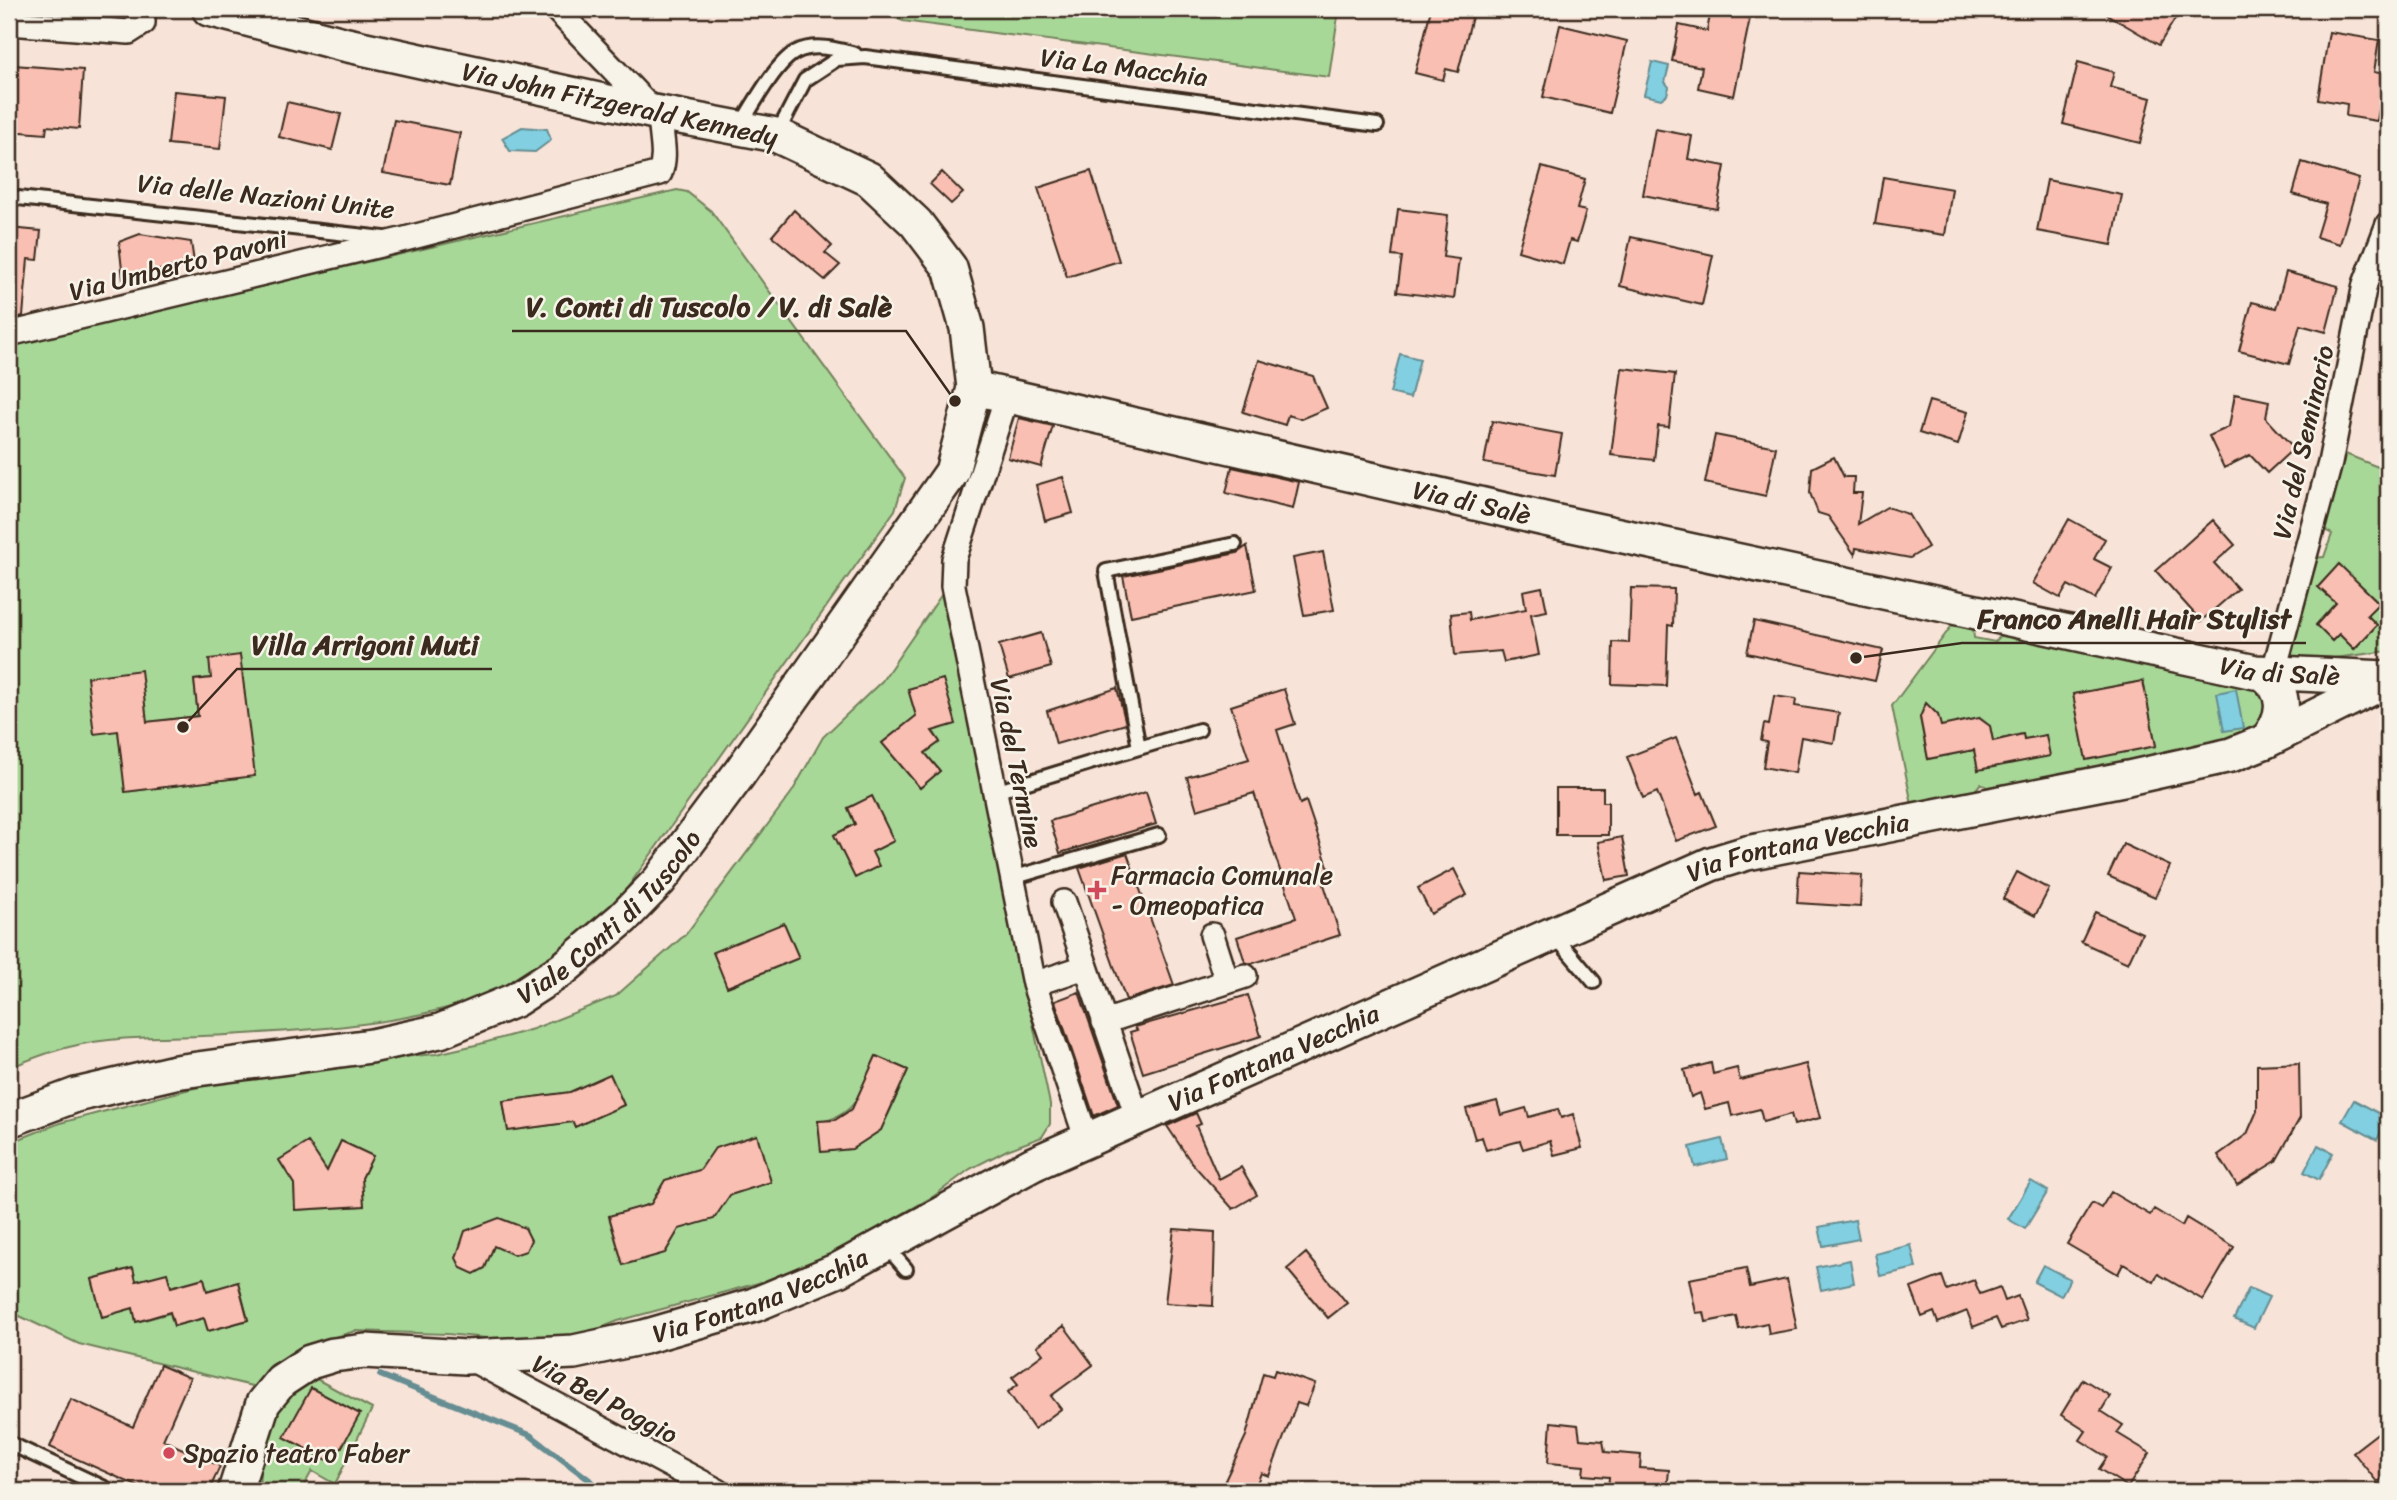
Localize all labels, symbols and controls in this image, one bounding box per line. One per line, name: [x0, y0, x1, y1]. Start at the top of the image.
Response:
street label: Via La Macchia: [1038, 34, 1210, 100]
street label: Via John Fitzgerald Kennedy: [458, 48, 783, 160]
street label: Via delle Nazioni Unite: [135, 160, 397, 232]
street label: Via Umberto Pavoni: [64, 215, 293, 314]
callout: V. Conti di Tuscolo / V. di Salè: [512, 282, 906, 331]
text: V. Conti di Tuscolo / V. di Salè: [526, 282, 893, 331]
street label: Via del Seminario: [2258, 340, 2348, 544]
street label: Via di Salè: [1408, 466, 1536, 538]
callout: Franco Anelli Hair Stylist: [1962, 594, 2306, 643]
text: Franco Anelli Hair Stylist: [1976, 594, 2293, 643]
callout: Villa Arrigoni Muti: [237, 620, 492, 669]
text: Villa Arrigoni Muti: [251, 620, 480, 669]
street label: Via di Salè: [2216, 642, 2341, 699]
street label: Via del Termine: [977, 674, 1058, 853]
street label: Via Fontana Vecchia: [1678, 798, 1914, 895]
street label: Viale Conti di Tuscolo: [507, 819, 713, 1017]
place label: Farmacia Comunale - Omeopatica: [1111, 852, 1333, 928]
marker: Farmacia Comunale - Omeopatica: [1089, 882, 1105, 898]
street label: Via Fontana Vecchia: [1160, 990, 1388, 1125]
street label: Via Fontana Vecchia: [647, 1234, 878, 1356]
street label: Via Bel Poggio: [523, 1341, 687, 1457]
place label: Spazio teatro Faber: [183, 1430, 410, 1476]
marker: Spazio teatro Faber: [161, 1445, 177, 1461]

